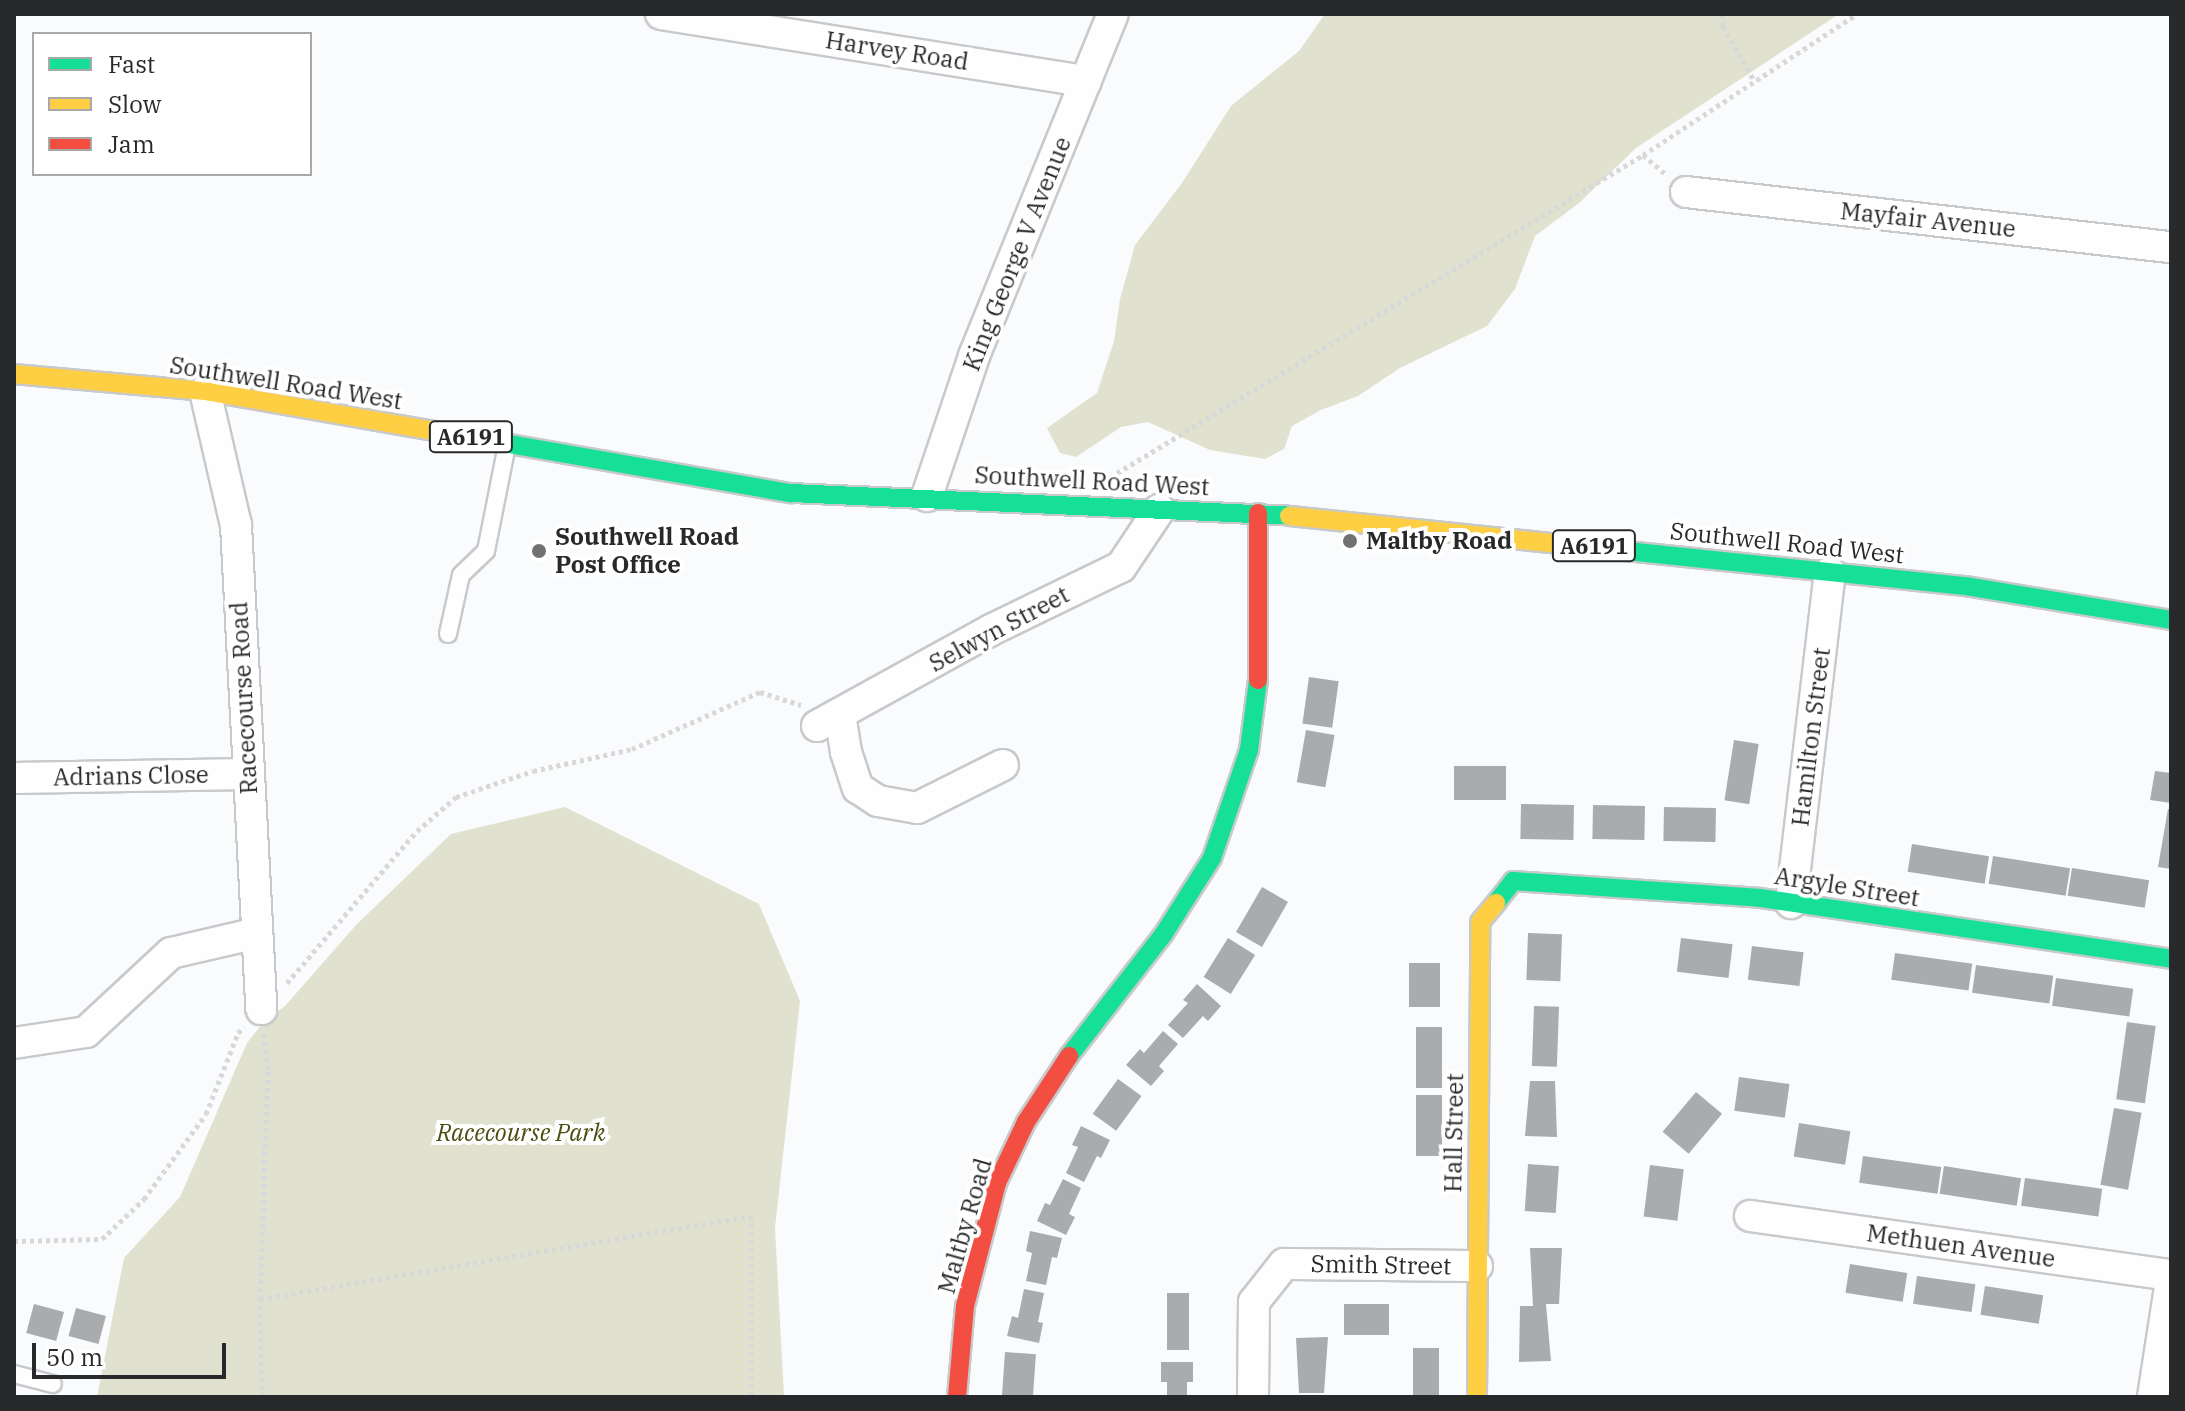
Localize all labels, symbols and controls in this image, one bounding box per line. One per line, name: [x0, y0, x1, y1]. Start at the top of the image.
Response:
street label: Harvey Road: [823, 25, 971, 77]
legend: [32, 32, 312, 176]
text: Fast: [108, 48, 155, 80]
text: Slow: [108, 88, 161, 120]
text: Jam: [108, 128, 155, 160]
street label: King George V Avenue: [957, 133, 1077, 375]
street label: Mayfair Avenue: [1839, 196, 2017, 244]
street label: Southwell Road West: [168, 350, 404, 416]
road number: A6191: [427, 419, 515, 455]
street label: Southwell Road West: [974, 460, 1210, 502]
street label: Southwell Road West: [1669, 516, 1905, 570]
place label: Southwell Road Post Office: [555, 523, 739, 579]
place label: Maltby Road: [1366, 527, 1512, 555]
road number: A6191: [1550, 528, 1638, 564]
marker: Maltby Road: [1341, 532, 1359, 550]
marker: Southwell Road Post Office: [530, 542, 548, 560]
street label: Selwyn Street: [924, 580, 1074, 678]
street label: Racecourse Road: [225, 601, 263, 795]
street label: Hamilton Street: [1786, 646, 1836, 828]
street label: Adrians Close: [53, 760, 209, 792]
street label: Argyle Street: [1773, 861, 1921, 913]
street label: Hall Street: [1439, 1073, 1469, 1193]
park label: Racecourse Park: [436, 1119, 606, 1147]
street label: Maltby Road: [932, 1155, 998, 1297]
street label: Methuen Avenue: [1865, 1219, 2057, 1273]
street label: Smith Street: [1310, 1249, 1452, 1281]
scale bar: [36, 1327, 230, 1377]
text: 50 m: [46, 1341, 103, 1373]

